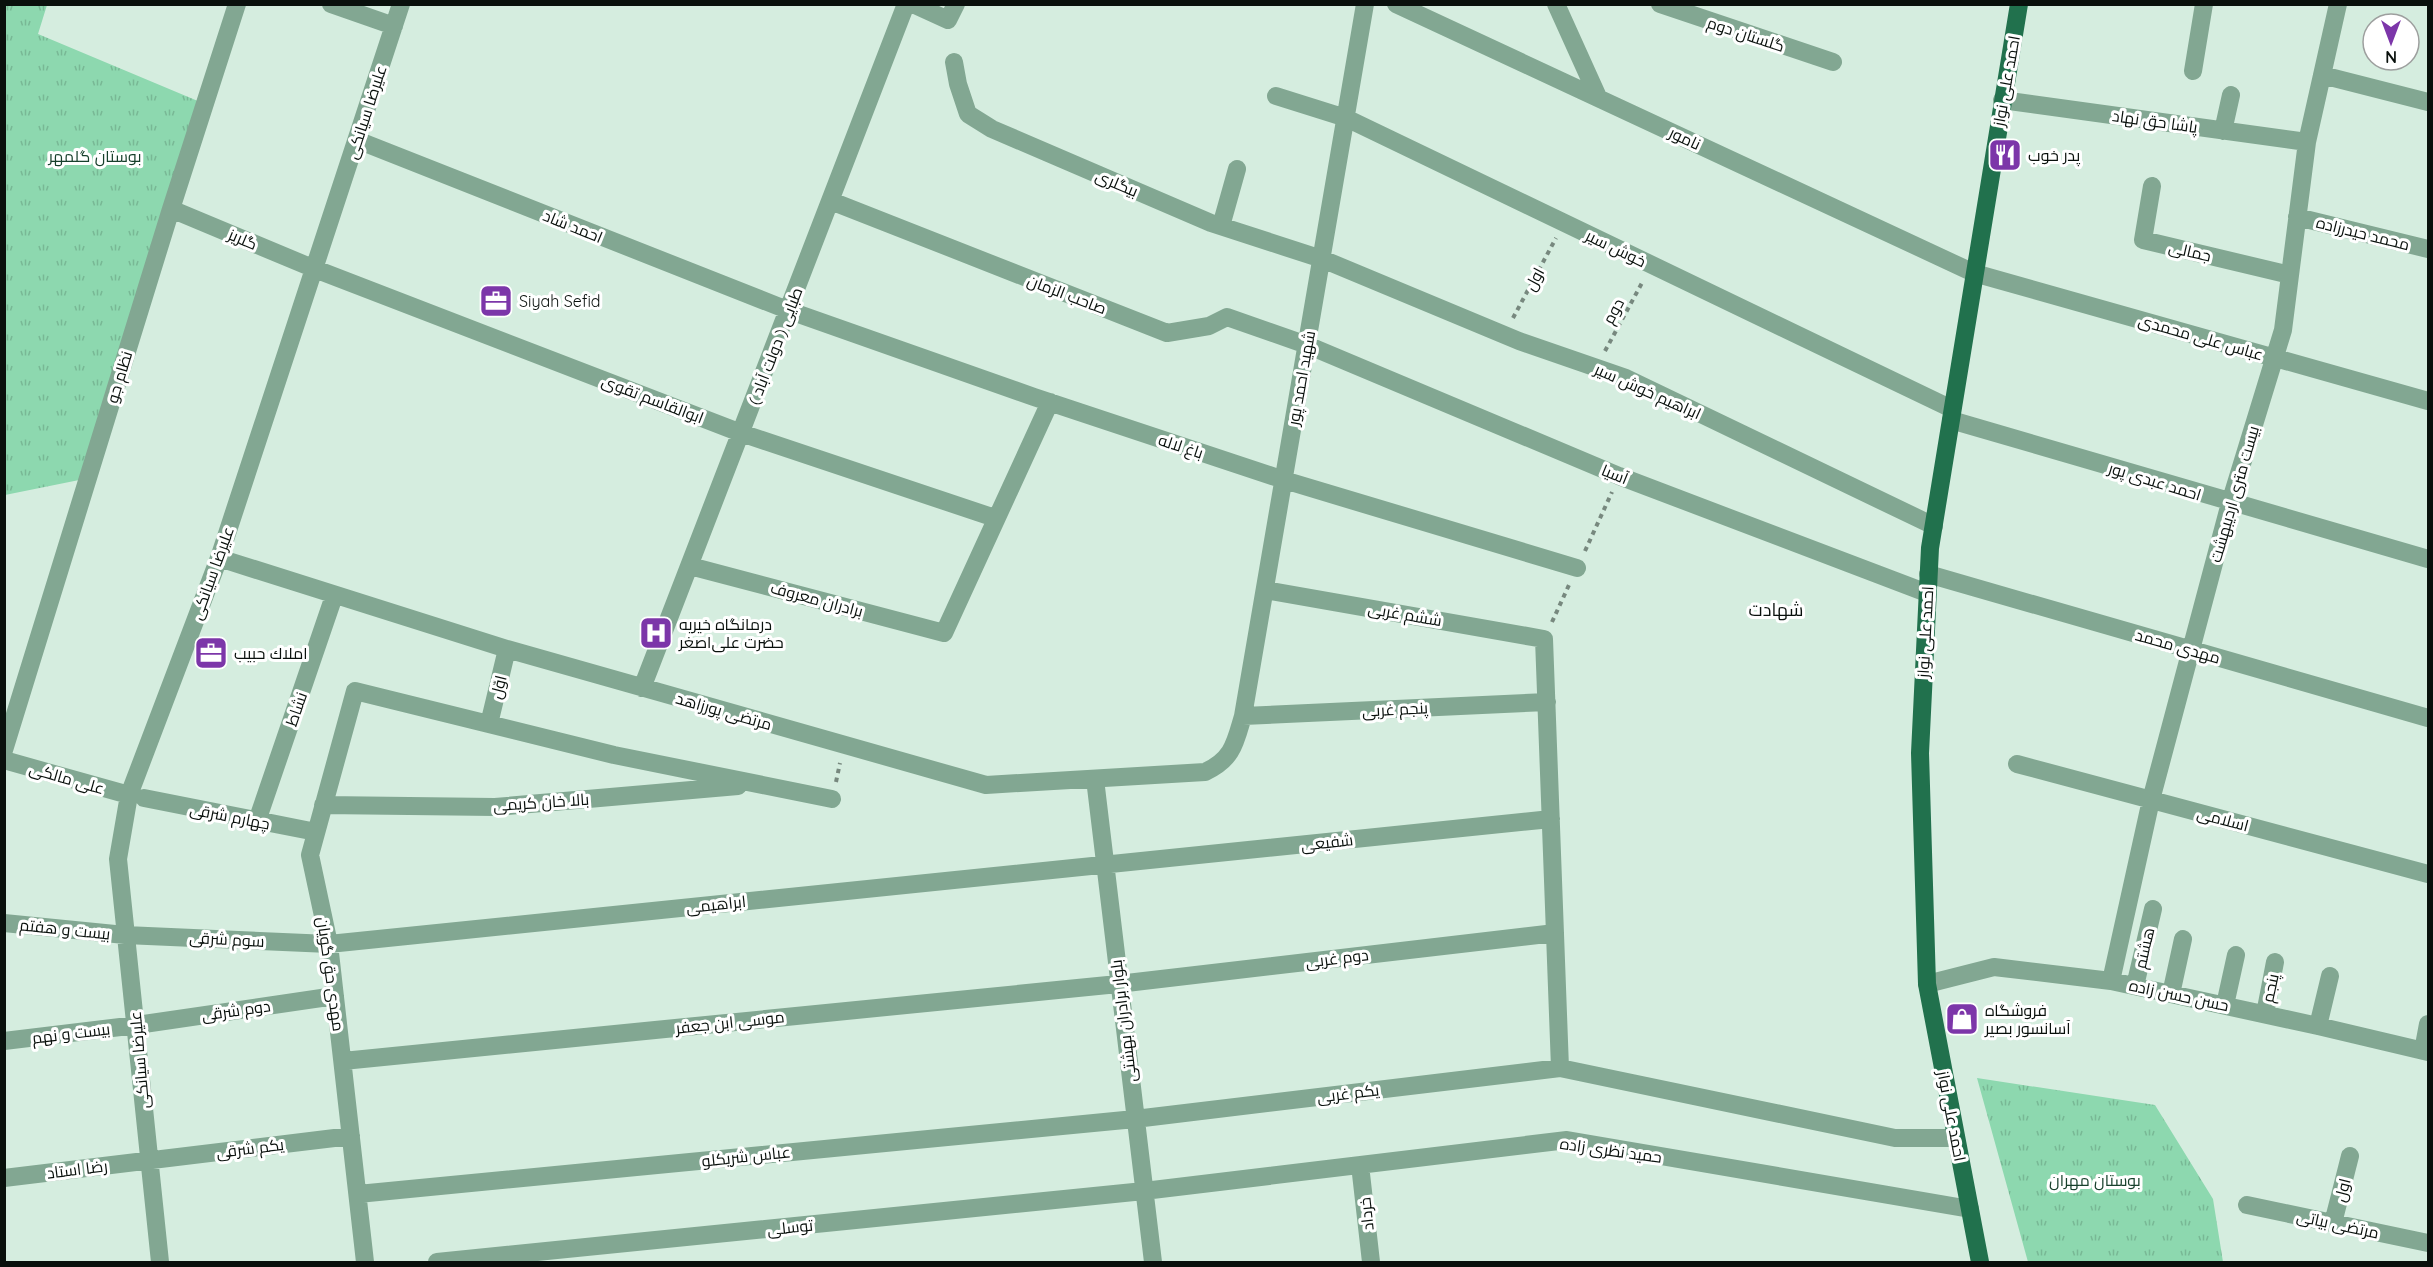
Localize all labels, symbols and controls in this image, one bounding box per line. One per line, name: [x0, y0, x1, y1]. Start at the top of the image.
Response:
street label: گلستان دوم: [1704, 12, 1787, 58]
north arrow: [2361, 12, 2421, 72]
street label: احمد علی نواز: [1988, 34, 2025, 129]
text: N: [2385, 47, 2397, 67]
street label: علیرضا سیانکی: [341, 62, 392, 162]
street label: پاشا حق نهاد: [2111, 105, 2200, 139]
street label: نامور: [1665, 122, 1704, 154]
restaurant icon: پدر خوب: [1987, 137, 2023, 173]
place label: پدر خوب: [2028, 145, 2081, 167]
park label: بوستان گلمهر: [47, 146, 142, 167]
street label: بیگلری: [1092, 165, 1141, 202]
street label: احمد شاد: [540, 205, 606, 247]
street label: محمد حیدرزاده: [2314, 212, 2412, 254]
street label: گلریز: [225, 224, 261, 254]
street label: خوش سیر: [1581, 224, 1649, 272]
street label: جمالی: [2167, 236, 2213, 267]
street label: اول: [1520, 264, 1549, 295]
street label: صاحب الزمان: [1024, 270, 1109, 319]
office icon: Siyah Sefid: [478, 283, 514, 319]
street label: طبایی ( دولت آباد ): [743, 284, 808, 408]
place label: Siyah Sefid: [519, 291, 601, 311]
street label: دوم: [1598, 295, 1630, 328]
street label: عباس علی محمدی: [2136, 310, 2266, 365]
street label: شهید احمد پور: [1283, 329, 1321, 428]
street label: نظام جو: [102, 348, 138, 406]
street label: ابراهیم خوش سیر: [1590, 358, 1704, 425]
street label: ابوالقاسم تقوی: [598, 370, 707, 430]
street label: بیست متری اردیبهشت: [2205, 423, 2264, 565]
street label: باغ لاله: [1155, 429, 1206, 465]
street label: احمد عبدی پور: [2105, 457, 2204, 507]
street label: آسیا: [1599, 460, 1632, 489]
street label: علیرضا سیانکی: [186, 524, 239, 623]
street label: برادران معروف: [768, 577, 866, 622]
street label: احمد علی نواز: [1913, 586, 1938, 679]
street label: ششم غربی: [1366, 598, 1443, 632]
district label: شهادت: [1749, 598, 1804, 621]
place label: درمانگاه خیریه حضرت علی‌اصغر: [678, 614, 784, 653]
hospital icon: درمانگاه خیریه حضرت علی‌اصغر: [638, 615, 674, 651]
street label: مهدی محمد: [2133, 624, 2223, 669]
office icon: املاك حبيب: [193, 635, 229, 671]
place label: املاك حبيب: [234, 643, 308, 663]
street label: اوّل: [485, 673, 512, 701]
street label: مرتضی پورزاهد: [673, 688, 774, 736]
street label: نشاط: [281, 689, 311, 729]
street label: پنجم غربی: [1361, 697, 1429, 723]
street label: علی مالکی: [27, 758, 107, 799]
street label: بالا خان کریمی: [492, 789, 590, 816]
street label: چهارم شرقی: [188, 798, 272, 836]
street label: اسلامی: [2195, 803, 2251, 836]
street label: شفیعی: [1300, 829, 1354, 856]
street label: ابراهیمی: [685, 891, 747, 918]
street label: بیست و هفتم: [18, 914, 112, 946]
street label: مهدی حق گویان: [312, 915, 349, 1033]
street label: هشتم: [2130, 925, 2160, 971]
street label: سوم شرقی: [189, 927, 265, 953]
street label: دوم غربی: [1304, 944, 1370, 974]
street label: بلوار برادران بهشتی: [1106, 958, 1141, 1083]
street label: پنجم: [2257, 971, 2285, 1005]
street label: حسن حسن زاده: [2127, 975, 2231, 1016]
street label: دوم شرقی: [200, 995, 272, 1027]
place label: فروشگاه آسانسور بصیر: [1984, 1000, 2071, 1038]
shop icon: فروشگاه آسانسور بصیر: [1944, 1001, 1980, 1037]
street label: موسی ابن جعفر: [674, 1006, 786, 1039]
street label: علیرضا سیانکی: [125, 1010, 154, 1110]
street label: بیست و نهم: [31, 1018, 111, 1050]
street label: احمد علی نواز: [1932, 1068, 1971, 1163]
street label: یکم غربی: [1316, 1079, 1381, 1109]
street label: حمید نظری زاده: [1559, 1133, 1663, 1168]
street label: یکم شرقی: [215, 1134, 286, 1164]
street label: عباس شریکلو: [701, 1141, 792, 1172]
street label: رضا استاد: [45, 1155, 109, 1183]
park label: بوستان مهران: [2049, 1170, 2141, 1191]
street label: اول: [2329, 1176, 2356, 1204]
street label: خرداد: [1354, 1196, 1378, 1232]
street label: مرتضی بیاتی: [2295, 1206, 2381, 1243]
street label: توسلی: [766, 1215, 815, 1240]

